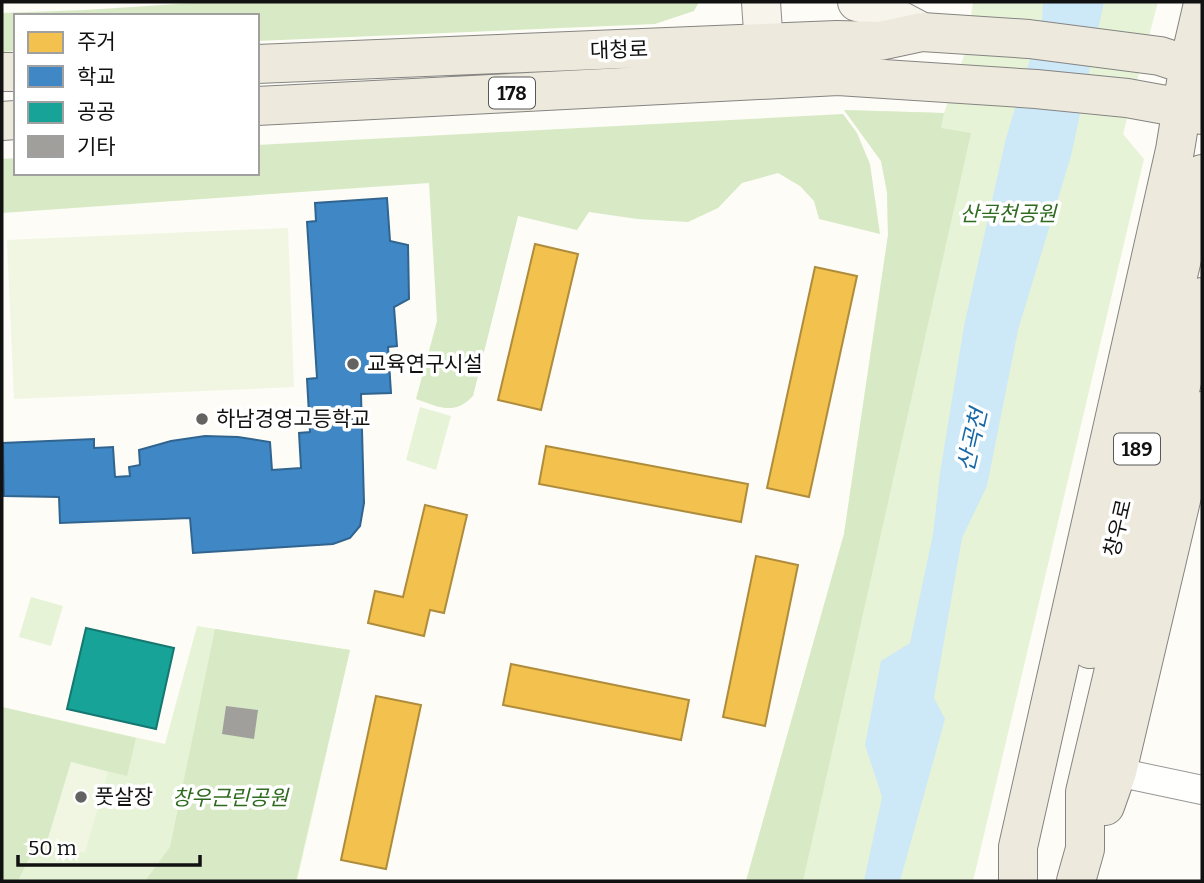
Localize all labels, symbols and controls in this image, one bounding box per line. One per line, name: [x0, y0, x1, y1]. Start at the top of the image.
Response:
legend: [14, 14, 259, 175]
text: 주거: [77, 29, 116, 55]
street label: 대청로: [590, 36, 648, 64]
text: 학교: [77, 64, 116, 90]
road number: 178: [489, 78, 535, 108]
text: 공공: [77, 99, 116, 125]
text: 기타: [77, 134, 116, 160]
park label: 산곡천공원: [960, 201, 1058, 227]
place label: 교육연구시설: [367, 351, 483, 377]
marker: 교육연구시설: [345, 356, 361, 372]
water label: 산곡천: [951, 403, 993, 474]
place label: 하남경영고등학교: [216, 406, 371, 432]
marker: 하남경영고등학교: [194, 411, 210, 427]
road number: 189: [1114, 433, 1160, 464]
street label: 창우로: [1099, 497, 1137, 559]
place label: 풋살장: [95, 784, 153, 810]
park label: 창우근린공원: [172, 785, 290, 811]
marker: 풋살장: [73, 789, 89, 805]
scale bar: [18, 824, 200, 868]
text: 50 m: [28, 835, 77, 861]

